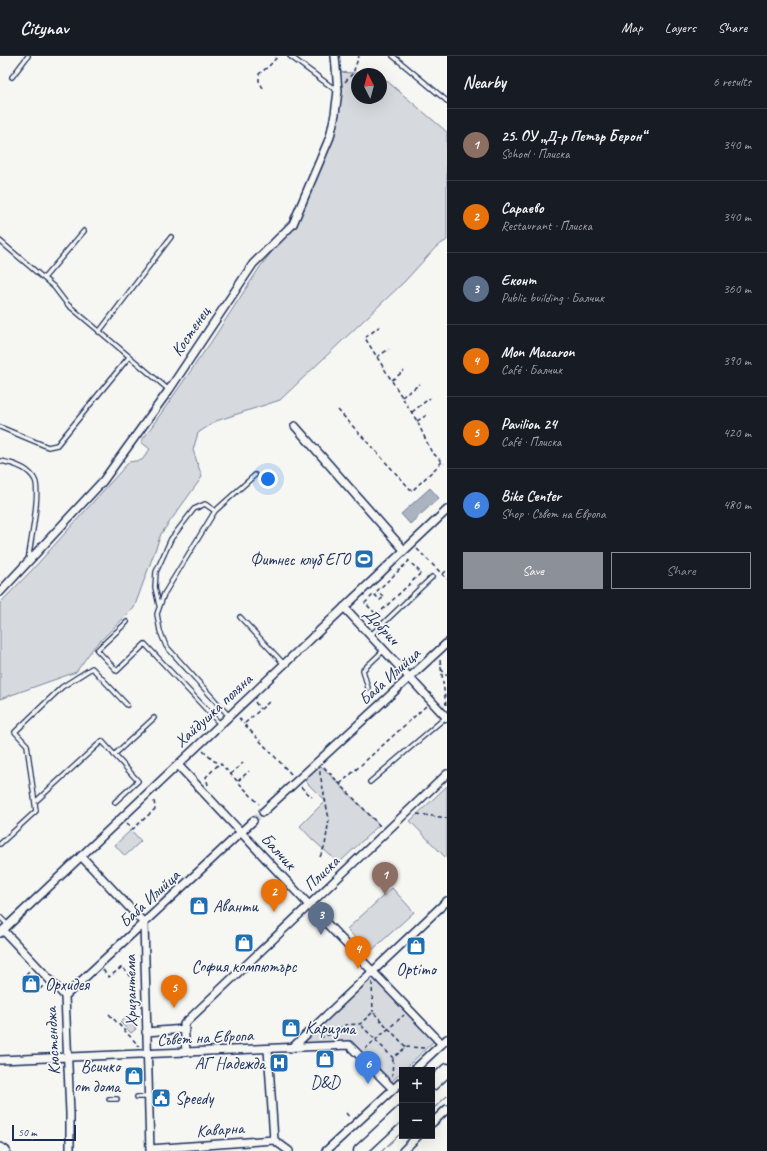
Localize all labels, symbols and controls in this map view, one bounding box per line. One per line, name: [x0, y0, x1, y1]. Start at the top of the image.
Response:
text: Citynav: [20, 16, 68, 40]
text: Map: [621, 19, 643, 36]
text: Layers: [665, 19, 696, 36]
text: Share: [718, 19, 747, 36]
north arrow: [351, 68, 387, 104]
text: Nearby: [463, 72, 506, 93]
text: 6 results: [713, 74, 751, 90]
text: 25. ОУ „Д-р Петър Берон“: [501, 127, 646, 146]
text: 1: [473, 137, 479, 153]
text: 340 m: [723, 137, 751, 153]
text: School · Плиска: [501, 146, 569, 162]
text: Сараево: [501, 199, 543, 218]
text: 2: [473, 209, 479, 225]
text: 340 m: [723, 209, 751, 225]
text: Restaurant · Плиска: [501, 218, 592, 234]
text: Еконт: [501, 271, 536, 290]
text: 3: [473, 281, 479, 297]
text: 360 m: [723, 281, 751, 297]
text: Public building · Балчик: [501, 290, 604, 306]
street label: Костенец: [166, 302, 215, 360]
text: Mon Macaron: [501, 343, 574, 362]
text: 4: [473, 353, 479, 369]
text: 390 m: [723, 353, 751, 369]
text: Café · Балчик: [501, 362, 562, 378]
text: Pavilion 24: [501, 415, 557, 434]
text: 5: [473, 425, 479, 441]
text: 420 m: [723, 425, 751, 441]
text: Café · Плиска: [501, 434, 561, 450]
your location: [258, 469, 278, 489]
text: Bike Center: [501, 487, 561, 506]
text: 6: [473, 497, 479, 513]
text: 480 m: [723, 497, 751, 513]
text: Shop · Съвет на Европа: [501, 506, 606, 522]
sports icon: Фитнес клуб ЕГО: [353, 548, 375, 570]
place label: Фитнес клуб ЕГО: [250, 549, 352, 570]
button: Save: [463, 552, 603, 589]
button: Share: [611, 552, 751, 589]
street label: Добрич: [359, 603, 405, 650]
street label: Баба Илийца: [354, 642, 426, 709]
street label: Хайдушка поляна: [170, 668, 257, 752]
street label: Балчик: [256, 829, 302, 875]
street label: Плиска: [299, 851, 344, 895]
pin: 1: [372, 862, 398, 895]
street label: Баба Илийца: [115, 864, 185, 932]
pin: 2: [261, 879, 287, 912]
shop icon: Аванти: [188, 895, 210, 917]
place label: Аванти: [213, 896, 259, 917]
pin: 3: [308, 902, 334, 935]
shop icon: София компютърс: [233, 932, 255, 954]
shop icon: Optimo: [405, 935, 427, 957]
pin: 4: [345, 936, 371, 969]
street label: Хризантема: [119, 953, 143, 1027]
place label: София компютърс: [191, 956, 298, 977]
place label: Optimo: [396, 959, 438, 980]
shop icon: Орхидея: [20, 973, 42, 995]
place label: Орхидея: [45, 974, 90, 995]
pin: 5: [161, 975, 187, 1008]
street label: Кюстенджа: [40, 1004, 65, 1076]
shop icon: Каризма: [280, 1017, 302, 1039]
place label: Каризма: [305, 1018, 357, 1040]
street label: Съвет на Европа: [156, 1024, 255, 1051]
shop icon: D&D: [314, 1048, 336, 1070]
pin: 6: [355, 1051, 381, 1084]
hospital icon: АГ Надежда: [268, 1052, 290, 1074]
place label: АГ Надежда: [195, 1053, 267, 1074]
place label: Всичко от дома: [74, 1056, 122, 1097]
shop icon: Всичко от дома: [123, 1065, 145, 1087]
map controls: [399, 1067, 435, 1139]
button: +: [399, 1067, 435, 1103]
place label: D&D: [310, 1072, 342, 1093]
public building icon: Speedy: [150, 1087, 172, 1109]
place label: Speedy: [175, 1088, 214, 1109]
button: −: [399, 1103, 435, 1139]
street label: Каварна: [196, 1117, 247, 1142]
scale bar: [12, 1123, 76, 1142]
text: 50 m: [18, 1125, 37, 1139]

